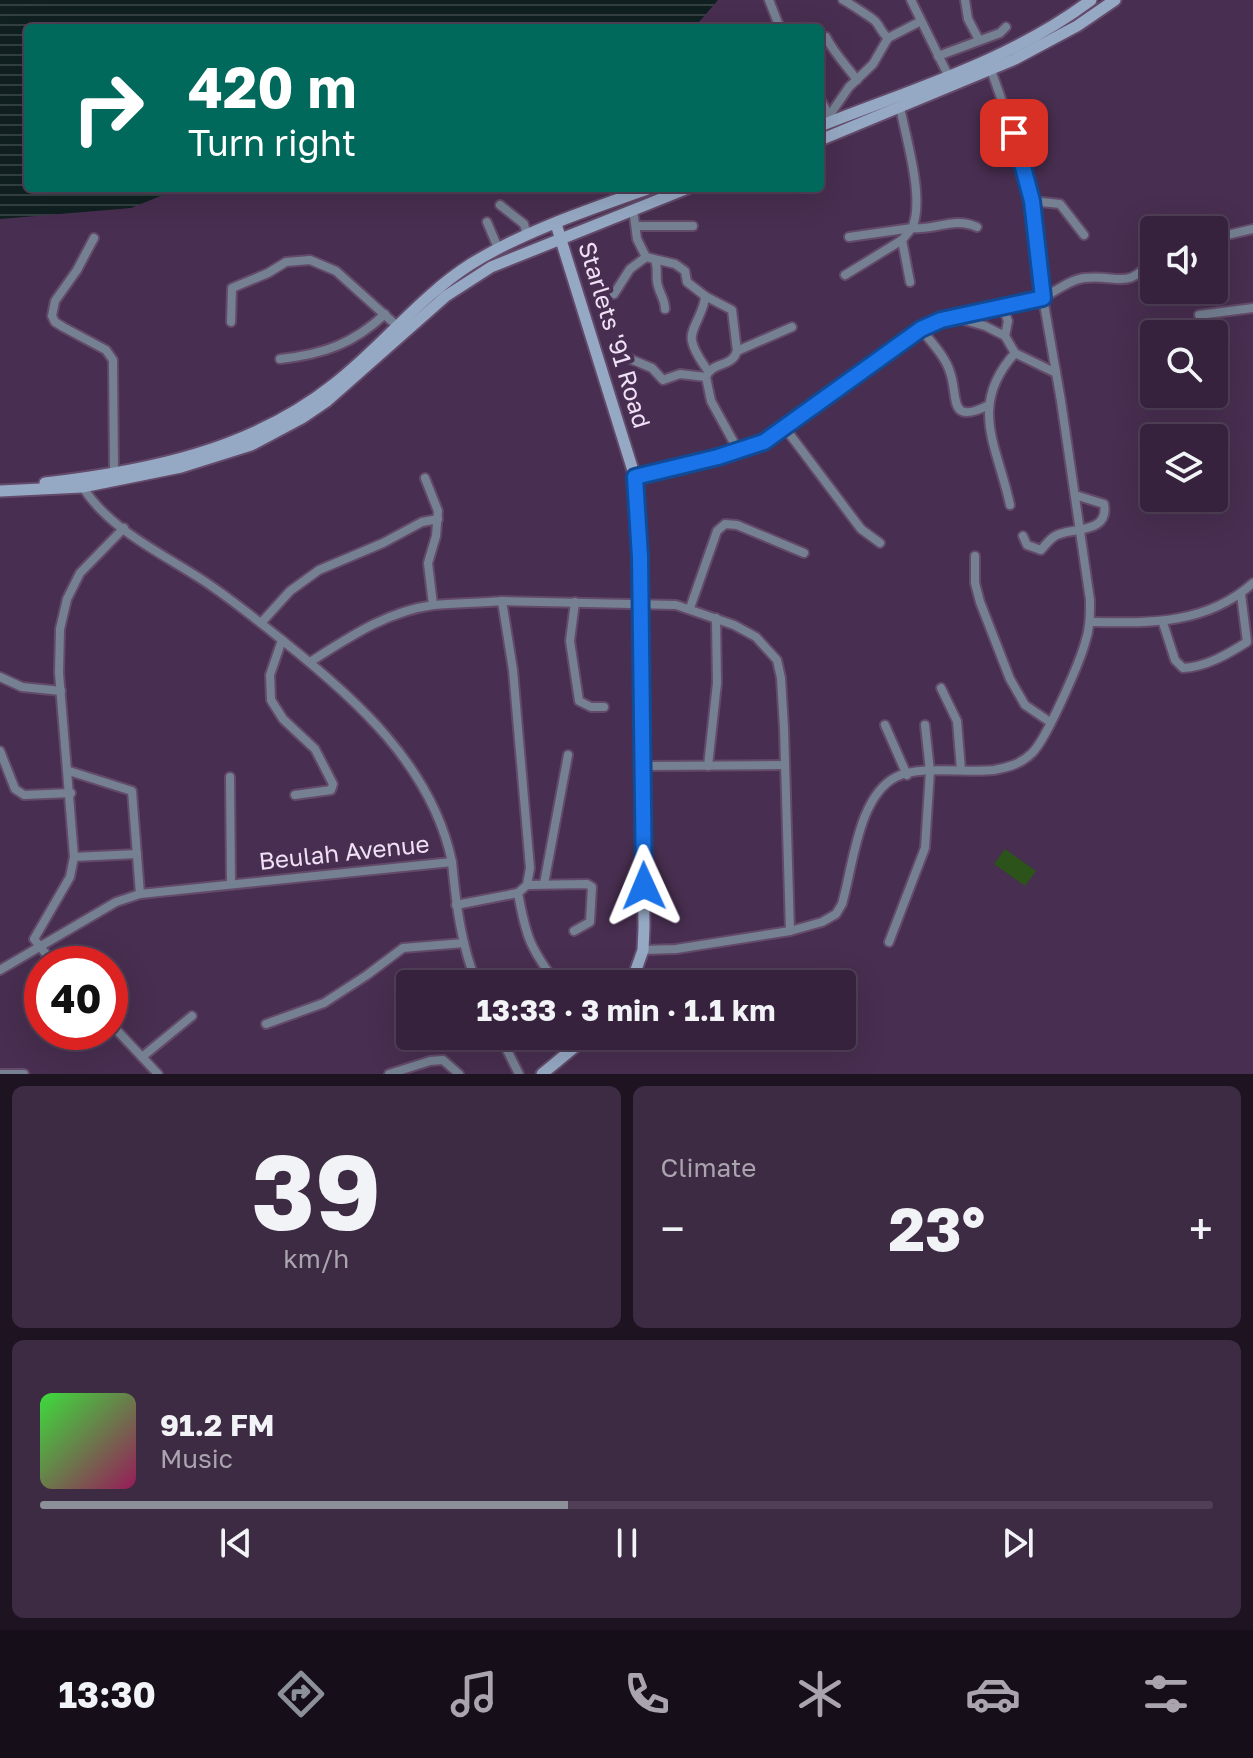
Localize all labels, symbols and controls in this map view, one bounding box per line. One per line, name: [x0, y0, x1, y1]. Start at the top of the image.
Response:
text: 420 m: [188, 53, 357, 120]
icon: right: [56, 56, 160, 160]
pin: [980, 99, 1048, 167]
icon: arrive: [992, 111, 1036, 155]
text: Turn right: [188, 121, 356, 164]
map controls: [1140, 216, 1228, 512]
button: sound: [1140, 216, 1228, 304]
street label: Starlets '91 Road: [573, 238, 658, 431]
button: search: [1140, 320, 1228, 408]
button: layers: [1140, 424, 1228, 512]
street label: Beulah Avenue: [257, 828, 431, 875]
position arrow: [602, 844, 686, 928]
speed limit sign: 40: [24, 946, 128, 1050]
text: 13:33 · 3 min · 1.1 km: [476, 992, 776, 1028]
text: 39: [252, 1128, 381, 1253]
text: Climate: [661, 1152, 756, 1183]
text: 23°: [888, 1192, 985, 1264]
text: −: [661, 1202, 685, 1255]
text: +: [1189, 1202, 1213, 1255]
text: km/h: [283, 1243, 349, 1274]
text: 91.2 FM: [160, 1407, 274, 1443]
text: Music: [160, 1443, 233, 1474]
icon: previous: [214, 1521, 258, 1565]
icon: pause: [605, 1521, 649, 1565]
icon: next: [996, 1521, 1040, 1565]
icon: directions: [273, 1666, 329, 1722]
icon: music: [446, 1666, 502, 1722]
icon: phone: [619, 1666, 675, 1722]
icon: climate: [792, 1666, 848, 1722]
icon: car: [965, 1666, 1021, 1722]
icon: filters: [1138, 1666, 1194, 1722]
text: 13:30: [59, 1673, 156, 1716]

